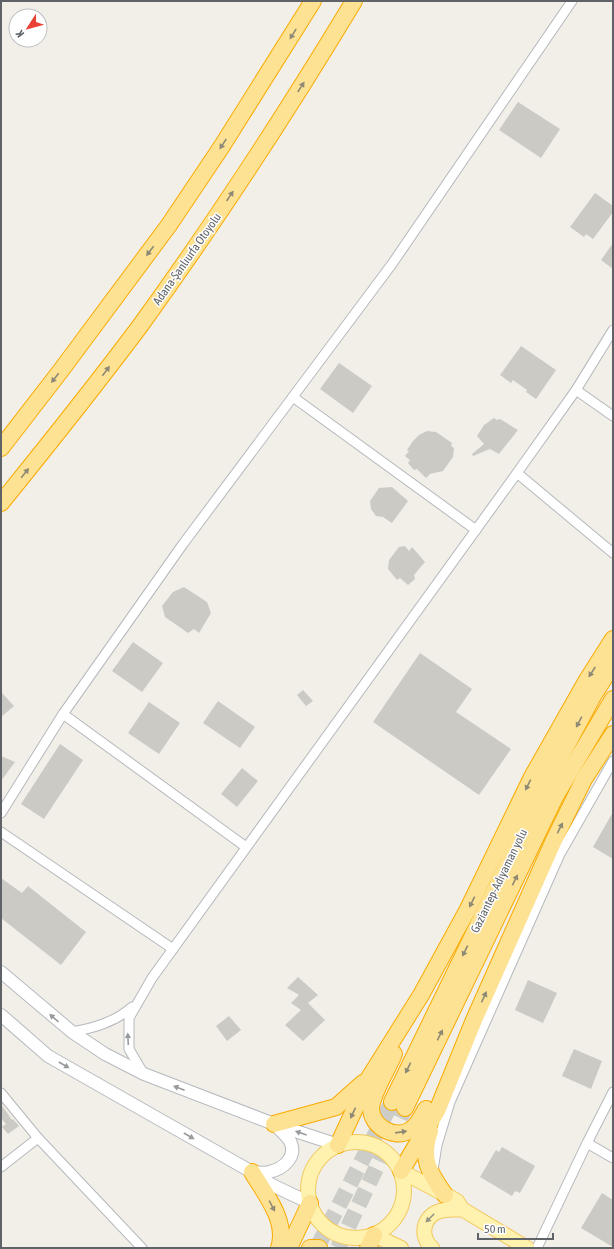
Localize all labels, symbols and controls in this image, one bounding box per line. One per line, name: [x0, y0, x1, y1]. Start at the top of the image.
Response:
north arrow: [8, 8, 48, 48]
text: K: [13, 28, 26, 40]
one-way arrow: [289, 28, 296, 40]
one-way arrow: [297, 82, 304, 93]
one-way arrow: [219, 139, 227, 149]
one-way arrow: [226, 191, 234, 201]
street label: Adana-Şanlıurfa Otoyolu: [150, 210, 224, 308]
one-way arrow: [146, 246, 154, 256]
one-way arrow: [101, 365, 110, 376]
one-way arrow: [51, 372, 60, 383]
one-way arrow: [21, 467, 30, 478]
one-way arrow: [588, 666, 595, 678]
one-way arrow: [576, 716, 582, 728]
one-way arrow: [525, 780, 531, 791]
one-way arrow: [557, 822, 563, 833]
street label: Gaziantep-Adıyaman yolu: [468, 827, 530, 935]
one-way arrow: [512, 875, 518, 886]
one-way arrow: [469, 897, 475, 908]
one-way arrow: [462, 946, 469, 957]
one-way arrow: [481, 992, 487, 1003]
one-way arrow: [49, 1013, 60, 1022]
one-way arrow: [437, 1029, 443, 1041]
one-way arrow: [125, 1033, 132, 1045]
one-way arrow: [58, 1062, 70, 1069]
one-way arrow: [405, 1062, 411, 1074]
one-way arrow: [173, 1084, 185, 1090]
one-way arrow: [350, 1107, 356, 1119]
one-way arrow: [395, 1129, 407, 1135]
one-way arrow: [295, 1130, 307, 1136]
one-way arrow: [183, 1133, 195, 1140]
one-way arrow: [269, 1200, 275, 1212]
one-way arrow: [425, 1214, 435, 1223]
scale bar: [478, 1215, 553, 1241]
text: 50 m: [484, 1222, 506, 1236]

